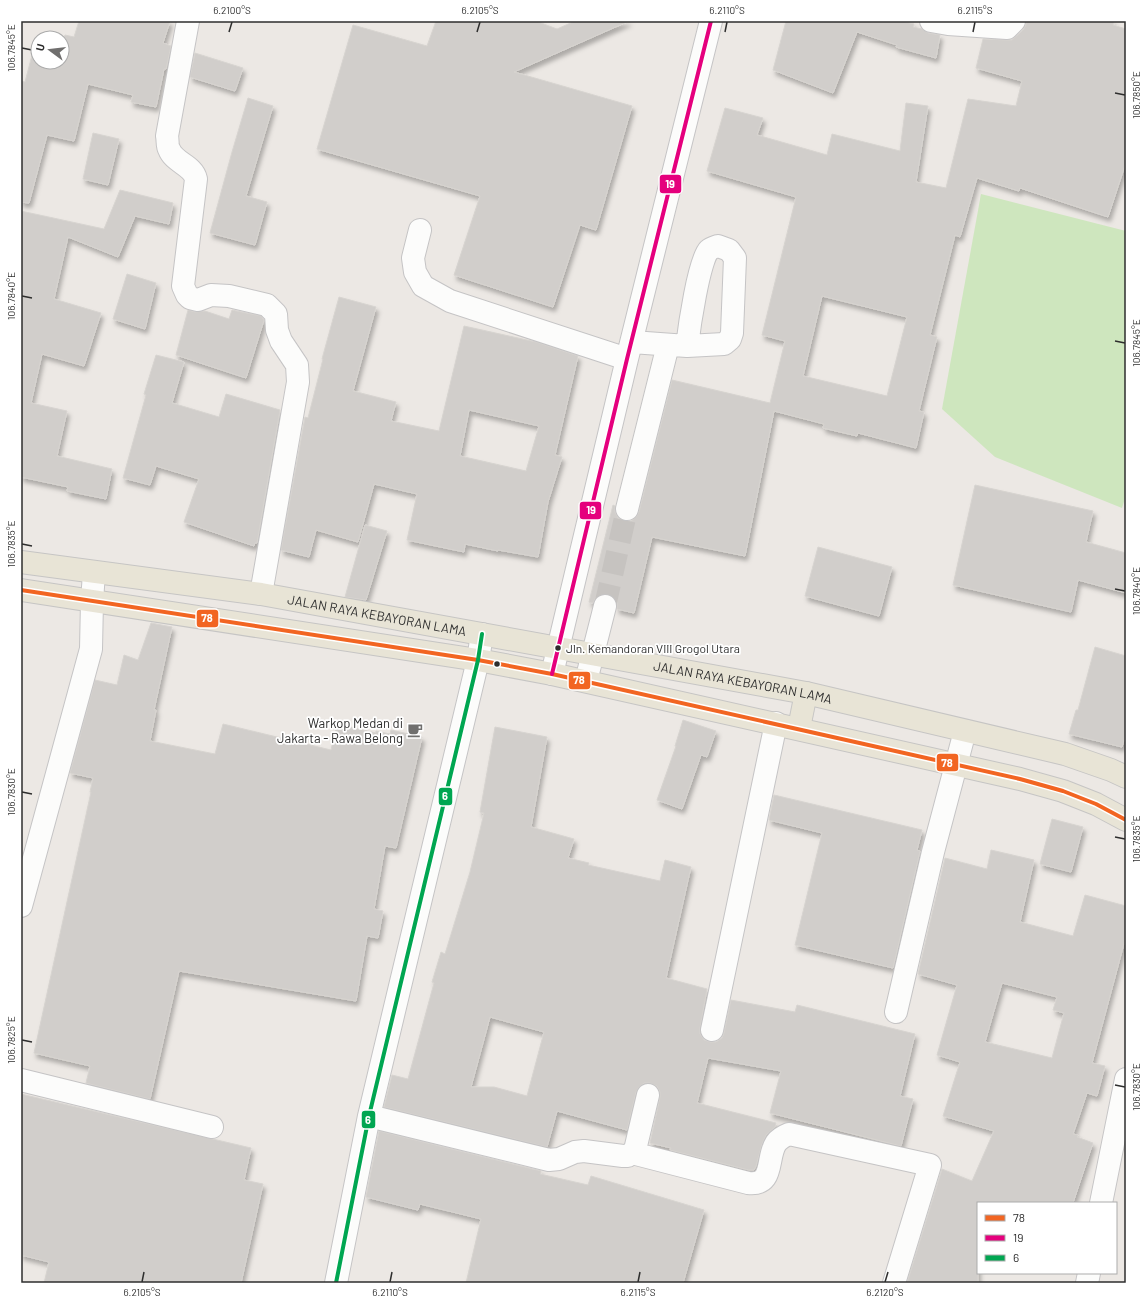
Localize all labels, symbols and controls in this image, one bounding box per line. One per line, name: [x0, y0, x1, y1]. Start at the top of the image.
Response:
text: 6.2100°S: [213, 4, 251, 16]
text: 6.2105°S: [461, 4, 499, 16]
text: 6.2110°S: [709, 4, 745, 16]
text: 6.2115°S: [958, 4, 993, 16]
text: 106.7845°E: [5, 24, 17, 72]
north arrow: [30, 30, 70, 70]
text: U: [33, 42, 47, 52]
text: 106.7850°E: [1130, 71, 1142, 119]
line badge: 19: [659, 174, 682, 194]
text: 19: [665, 177, 675, 190]
text: 106.7840°E: [5, 272, 17, 320]
text: 106.7845°E: [1130, 319, 1142, 367]
line badge: 19: [579, 501, 602, 520]
text: 19: [586, 503, 596, 516]
text: 106.7835°E: [5, 520, 17, 568]
text: 106.7840°E: [1130, 567, 1142, 615]
street label: JALAN RAYA KEBAYORAN LAMA: [286, 591, 468, 639]
line badge: 78: [196, 609, 219, 628]
text: 78: [201, 611, 213, 624]
place label: Jln. Kemandoran VIII Grogol Utara: [566, 641, 740, 655]
marker: Jln. Kemandoran VIII Grogol Utara: [553, 643, 563, 653]
street label: JALAN RAYA KEBAYORAN LAMA: [652, 657, 834, 707]
unlabelled marker: [492, 659, 502, 669]
line badge: 78: [568, 671, 591, 690]
text: 78: [573, 673, 585, 686]
place label: Warkop Medan di Jakarta - Rawa Belong: [277, 715, 403, 746]
cafe icon: Warkop Medan di Jakarta - Rawa Belong: [406, 721, 424, 739]
line badge: 78: [936, 753, 959, 772]
text: 78: [941, 756, 953, 769]
text: 106.7830°E: [5, 768, 17, 816]
line badge: 6: [438, 787, 453, 806]
text: 6: [442, 789, 448, 802]
text: 106.7835°E: [1130, 815, 1142, 863]
text: 106.7825°E: [5, 1016, 17, 1064]
text: 106.7830°E: [1130, 1063, 1142, 1111]
line badge: 6: [361, 1110, 376, 1129]
text: 6: [365, 1113, 371, 1126]
legend: [977, 1202, 1117, 1274]
text: 78: [1013, 1210, 1025, 1224]
text: 19: [1013, 1230, 1023, 1244]
text: 6: [1013, 1250, 1019, 1264]
text: 6.2105°S: [123, 1286, 161, 1298]
text: 6.2110°S: [372, 1286, 408, 1298]
text: 6.2115°S: [621, 1286, 656, 1298]
text: 6.2120°S: [866, 1286, 904, 1298]

